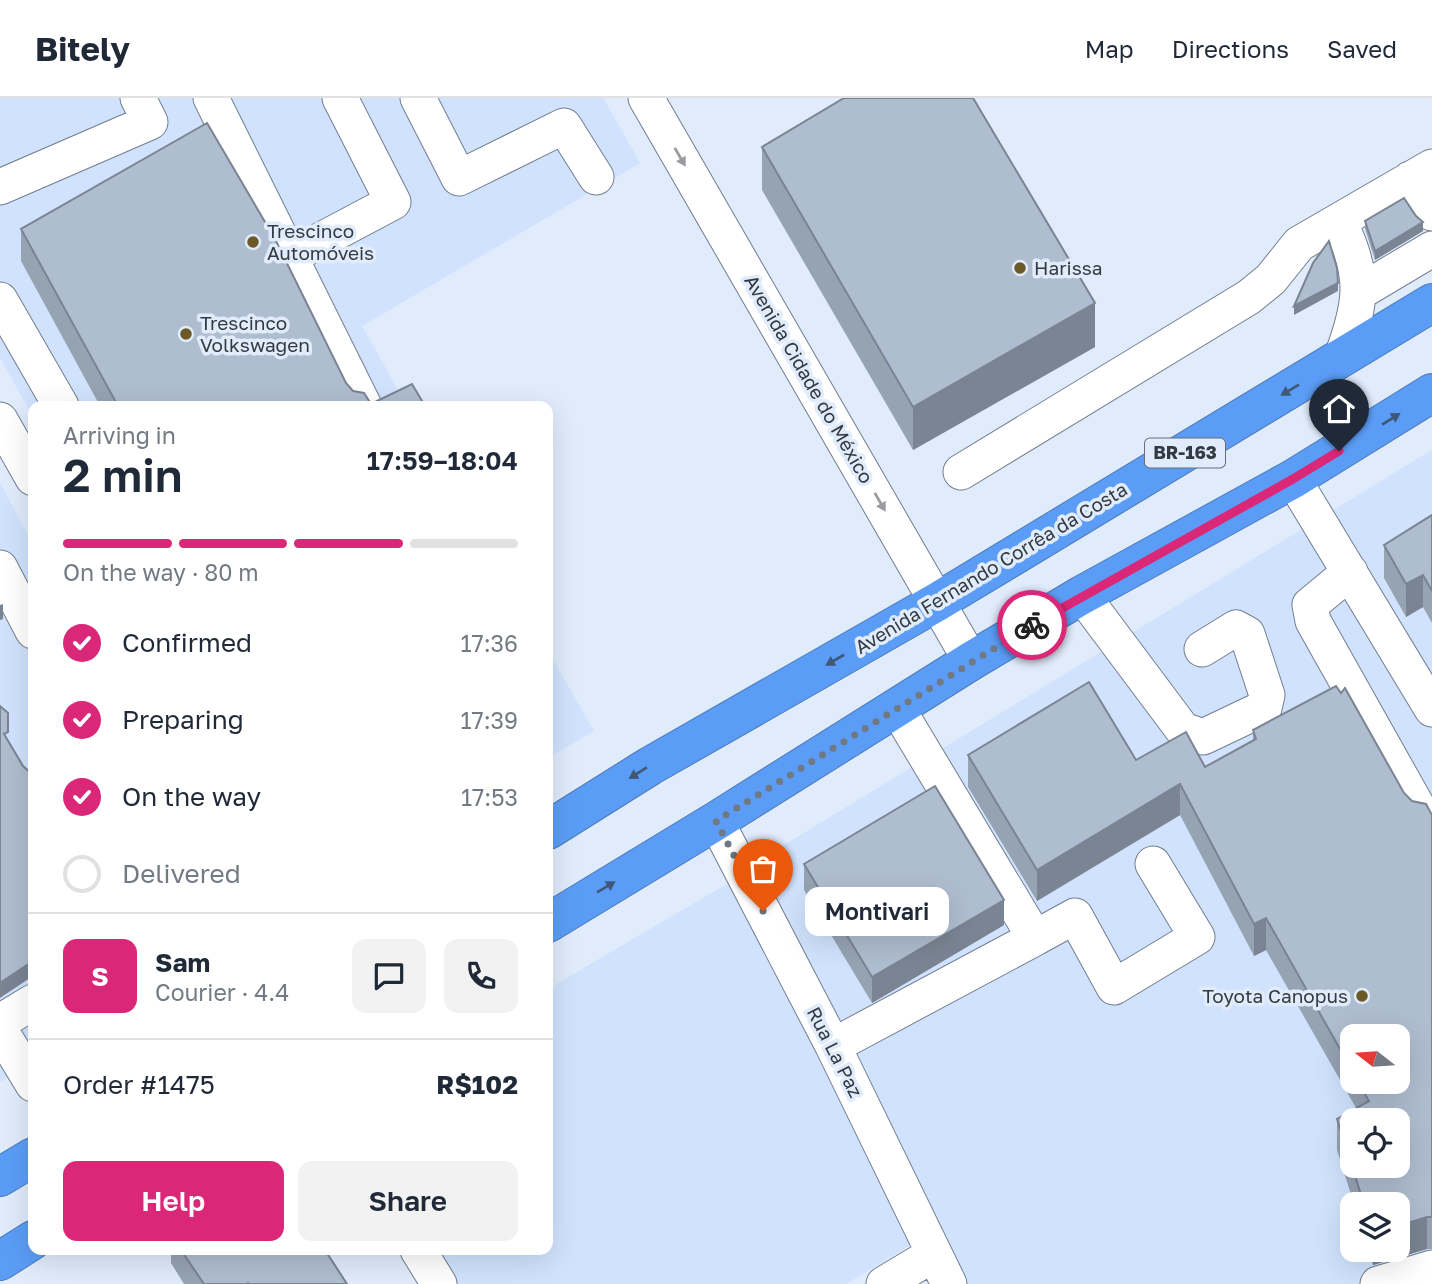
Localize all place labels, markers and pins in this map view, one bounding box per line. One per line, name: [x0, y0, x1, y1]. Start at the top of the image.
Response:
place label: Trescinco Automóveis: [267, 219, 374, 264]
marker: Trescinco Automóveis: [245, 234, 261, 250]
place label: Harissa: [1034, 256, 1103, 279]
marker: Harissa: [1012, 260, 1028, 276]
place label: Trescinco Volkswagen: [200, 311, 310, 356]
marker: Trescinco Volkswagen: [178, 326, 194, 342]
pin: [1309, 379, 1369, 451]
pin: [733, 839, 793, 911]
callout: Montivari: [805, 886, 948, 936]
place label: Toyota Canopus: [1202, 984, 1348, 1007]
marker: Toyota Canopus: [1354, 988, 1370, 1004]

